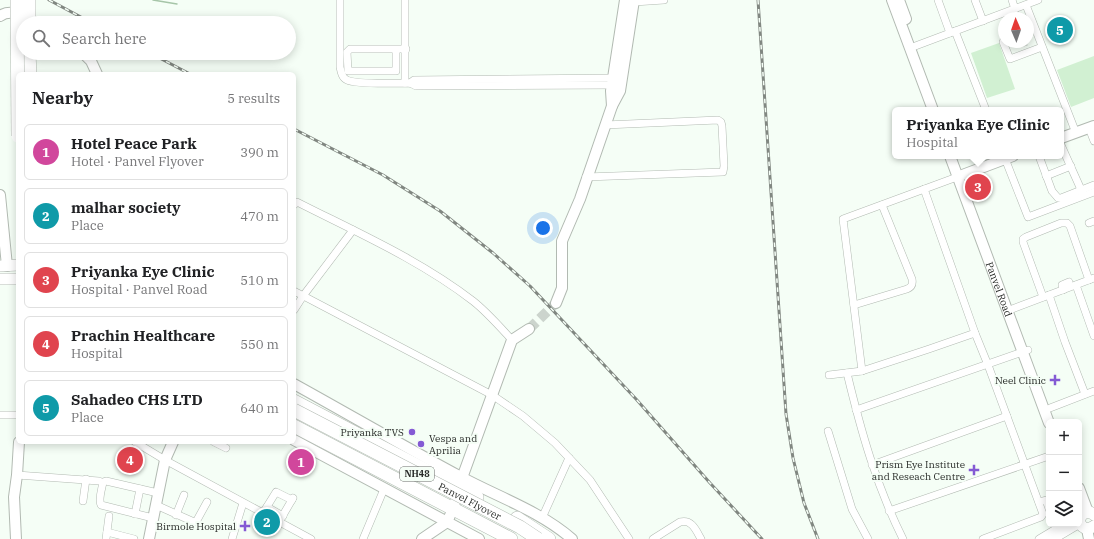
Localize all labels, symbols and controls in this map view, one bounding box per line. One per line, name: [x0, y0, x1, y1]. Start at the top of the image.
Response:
north arrow: [998, 12, 1034, 48]
pin: 5: [1047, 15, 1073, 45]
search box: [16, 16, 296, 60]
icon: search: [30, 27, 52, 49]
text: Search here: [62, 29, 147, 48]
text: Nearby: [32, 87, 93, 109]
text: 5 results: [227, 90, 280, 107]
popup: [892, 107, 1064, 159]
text: Priyanka Eye Clinic: [906, 115, 1050, 134]
text: Hotel Peace Park: [71, 134, 197, 153]
text: Hospital: [906, 134, 958, 151]
text: 1: [42, 144, 50, 161]
text: 390 m: [240, 144, 279, 161]
text: Hotel · Panvel Flyover: [71, 153, 204, 170]
pin: 3: [965, 172, 991, 202]
text: malhar society: [71, 198, 181, 217]
text: 2: [42, 208, 50, 225]
text: 470 m: [240, 208, 279, 225]
text: Place: [71, 217, 104, 234]
your location: [533, 218, 553, 238]
street label: Panvel Road: [983, 260, 1015, 319]
text: Priyanka Eye Clinic: [71, 262, 215, 281]
text: 3: [42, 272, 50, 289]
text: 510 m: [240, 272, 279, 289]
text: Hospital · Panvel Road: [71, 281, 208, 298]
text: Prachin Healthcare: [71, 326, 215, 345]
text: 4: [42, 336, 50, 353]
text: 550 m: [240, 336, 279, 353]
text: Hospital: [71, 345, 123, 362]
place label: Neel Clinic: [995, 374, 1046, 387]
marker: Neel Clinic: [1049, 374, 1061, 386]
text: Sahadeo CHS LTD: [71, 390, 203, 409]
text: 5: [42, 400, 50, 417]
text: 640 m: [240, 400, 279, 417]
text: Place: [71, 409, 104, 426]
map controls: [1046, 419, 1082, 527]
button: +: [1046, 419, 1082, 455]
place label: Priyanka TVS: [340, 426, 404, 439]
marker: Priyanka TVS: [407, 427, 417, 437]
place label: Vespa and Aprilia: [429, 432, 477, 457]
marker: Vespa and Aprilia: [416, 439, 426, 449]
pin: 4: [117, 445, 143, 475]
pin: 1: [288, 447, 314, 477]
button: −: [1046, 455, 1082, 491]
place label: Prism Eye Institute and Reseach Centre: [872, 458, 965, 483]
marker: Prism Eye Institute and Reseach Centre: [968, 464, 980, 476]
road number: NH48: [400, 467, 434, 481]
street label: Panvel Flyover: [436, 480, 504, 523]
button: layers: [1046, 491, 1082, 527]
pin: 2: [254, 507, 280, 537]
place label: Birmole Hospital: [156, 520, 236, 533]
marker: Birmole Hospital: [239, 520, 251, 532]

